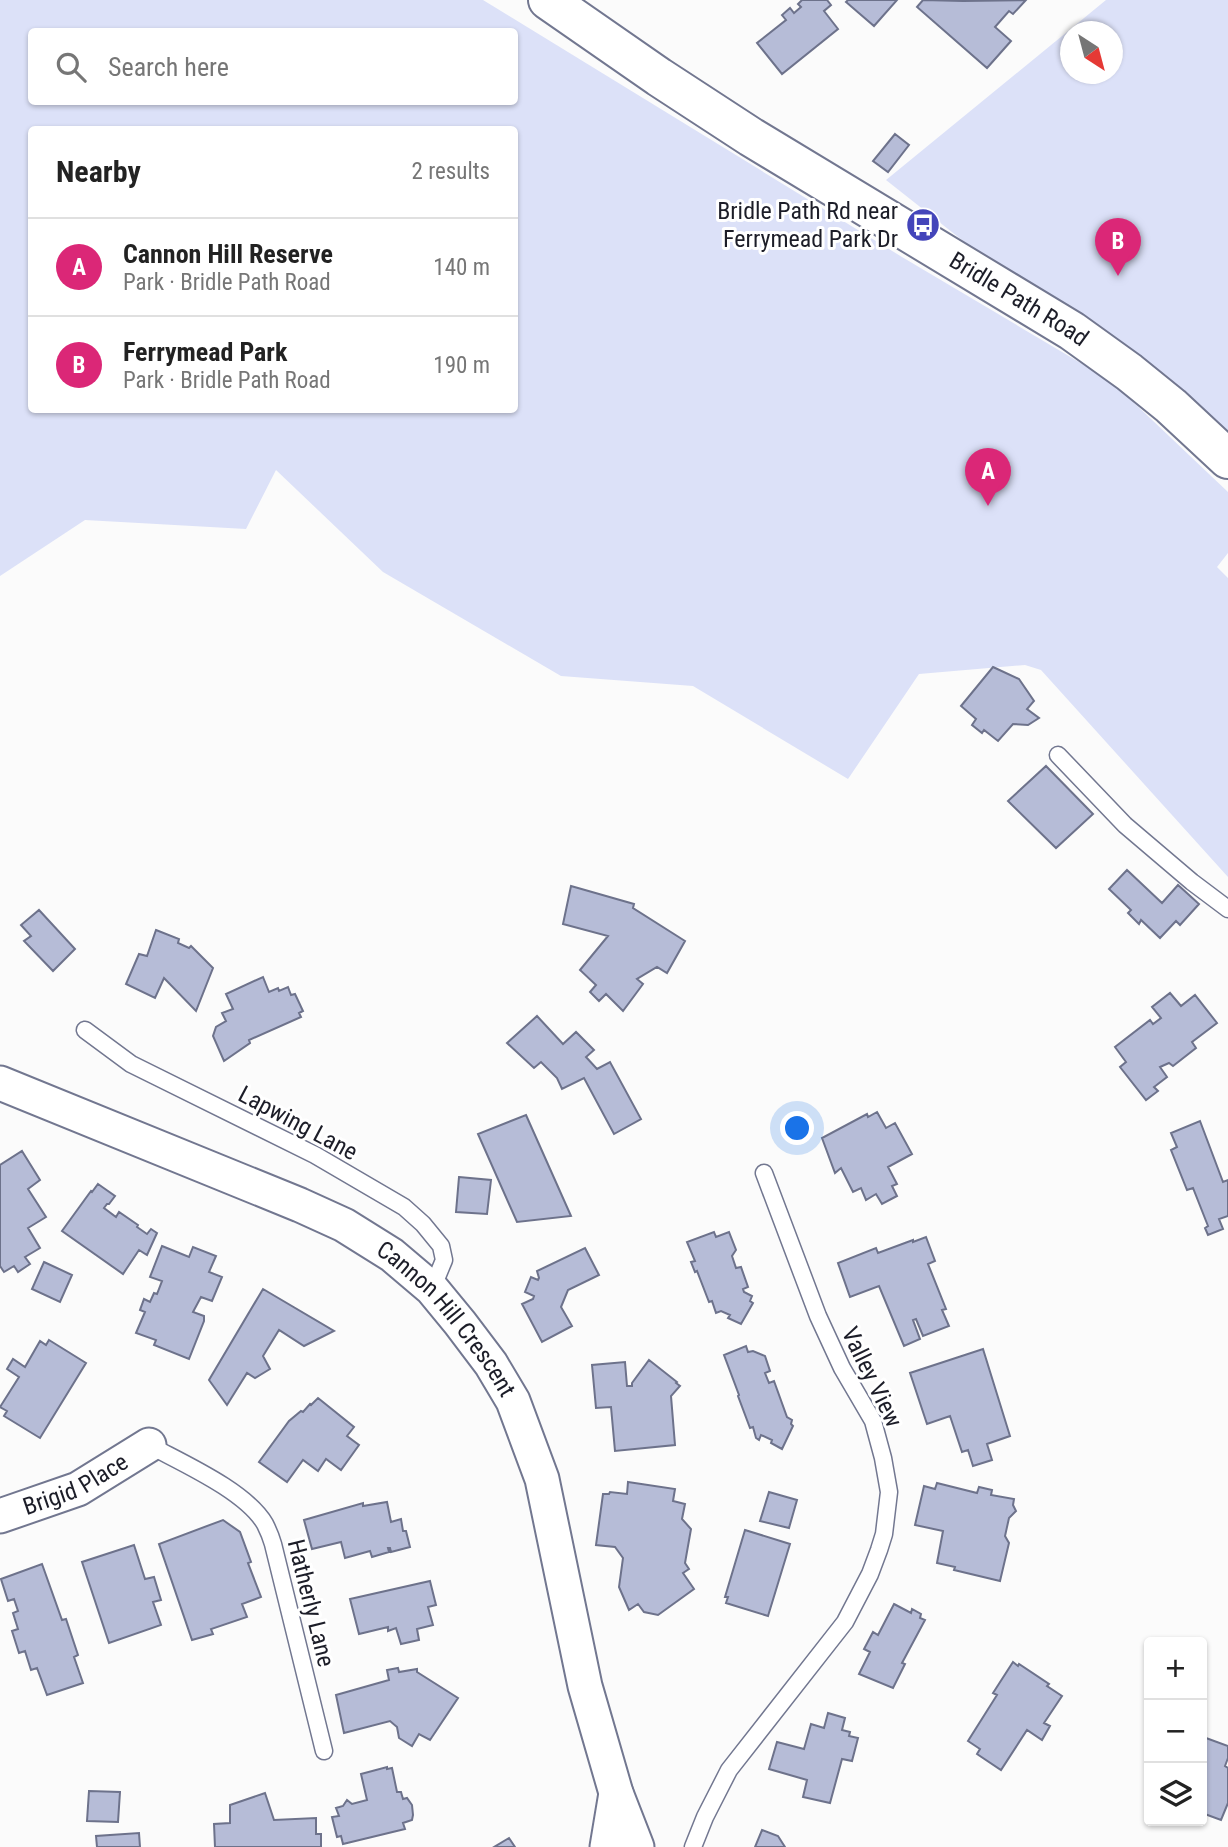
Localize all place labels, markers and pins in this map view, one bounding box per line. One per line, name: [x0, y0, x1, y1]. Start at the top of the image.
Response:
place label: Bridle Path Rd near Ferrymead Park Dr: [717, 197, 898, 253]
bus stop icon: Bridle Path Rd near Ferrymead Park Dr: [904, 206, 942, 244]
pin: B: [1095, 218, 1141, 276]
pin: A: [965, 448, 1011, 506]

